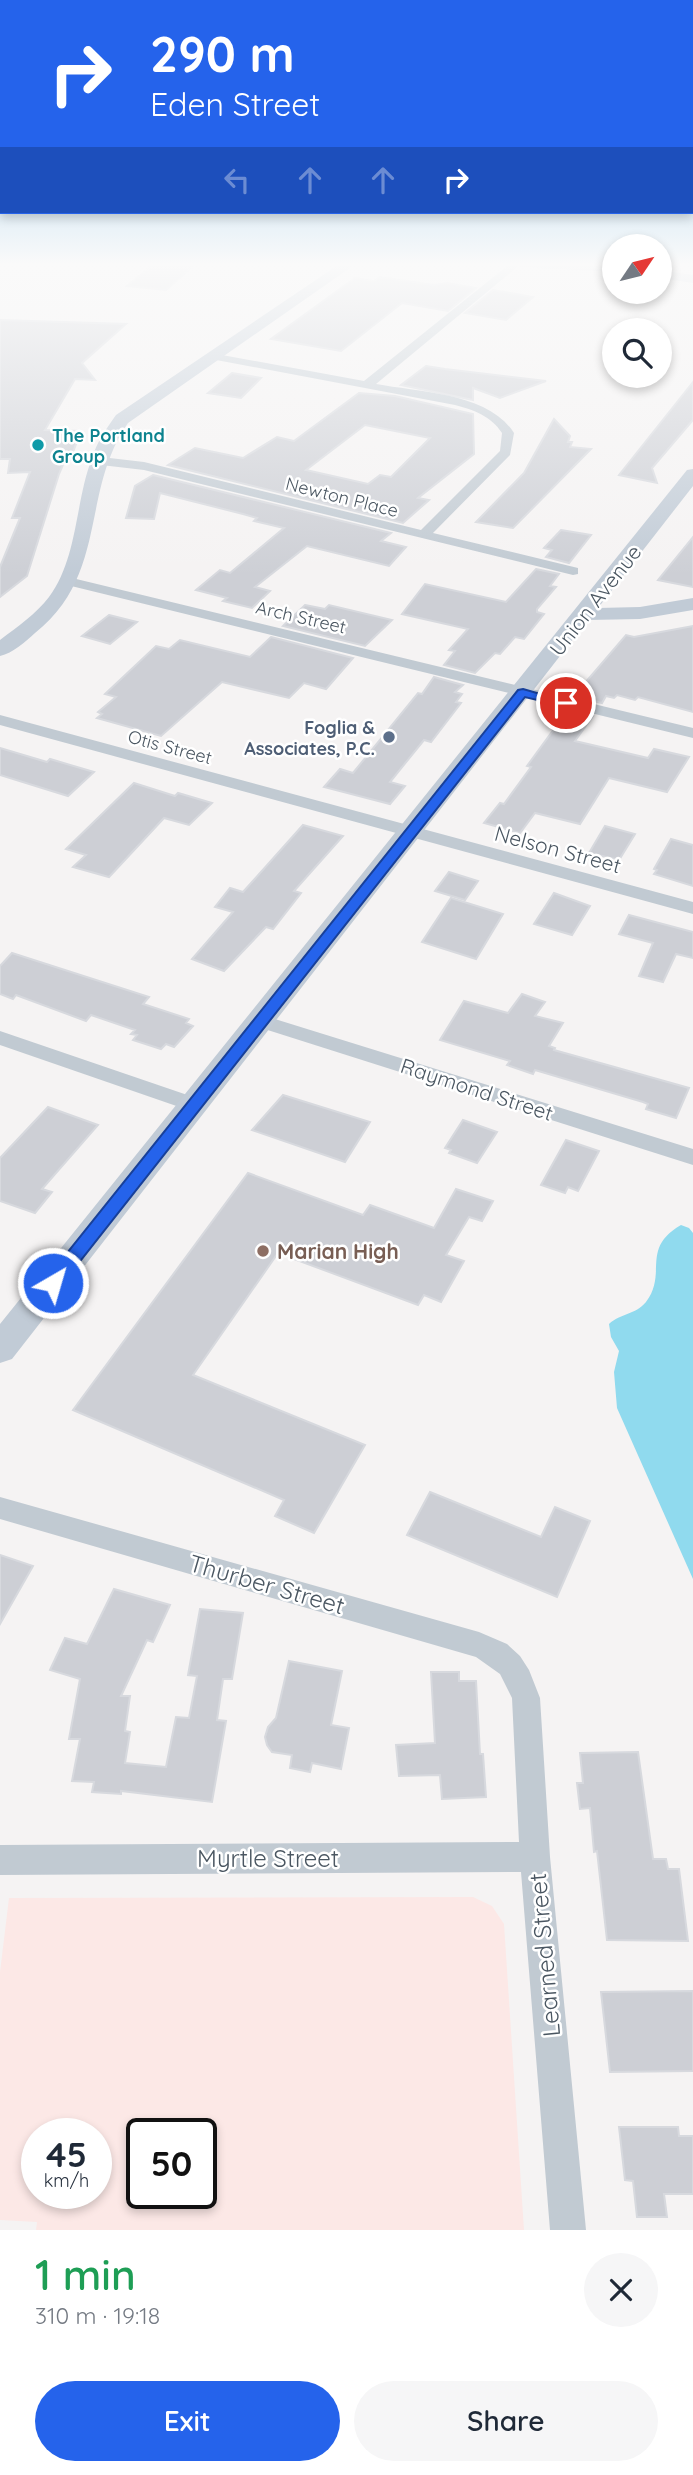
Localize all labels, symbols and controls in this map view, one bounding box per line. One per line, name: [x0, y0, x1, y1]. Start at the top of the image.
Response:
text: 290 m: [150, 23, 295, 84]
icon: right: [35, 28, 126, 119]
text: Eden Street: [150, 84, 320, 124]
icon: left: [218, 161, 256, 199]
icon: ahead: [291, 161, 329, 199]
icon: ahead: [364, 161, 402, 199]
icon: right: [437, 161, 475, 199]
north arrow: [602, 234, 672, 304]
map controls: [602, 234, 672, 388]
button: search: [602, 318, 672, 388]
place label: The Portland Group: [52, 424, 165, 468]
marker: The Portland Group: [30, 437, 46, 453]
street label: Newton Place: [283, 472, 401, 522]
street label: Union Avenue: [544, 539, 646, 661]
street label: Arch Street: [254, 595, 348, 639]
pin: [536, 673, 596, 733]
icon: arrive: [547, 684, 585, 722]
place label: Foglia & Associates, P.C.: [244, 716, 375, 760]
street label: Otis Street: [125, 725, 215, 769]
marker: Foglia & Associates, P.C.: [381, 729, 397, 745]
street label: Nelson Street: [492, 820, 624, 878]
street label: Raymond Street: [398, 1052, 556, 1126]
place label: Marian High: [277, 1238, 399, 1264]
marker: Marian High: [255, 1243, 271, 1259]
position arrow: [16, 1246, 90, 1320]
street label: Thurber Street: [186, 1547, 348, 1621]
street label: Myrtle Street: [197, 1843, 339, 1873]
street label: Learned Street: [522, 1872, 566, 2038]
speed limit sign: 50: [126, 2118, 217, 2209]
text: 45: [46, 2132, 87, 2176]
text: km/h: [44, 2169, 89, 2192]
text: 1 min: [35, 2248, 136, 2301]
button: close: [584, 2253, 658, 2327]
text: 310 m · 19:18: [35, 2301, 160, 2330]
button: Exit: [35, 2381, 340, 2461]
button: Share: [354, 2381, 658, 2461]

